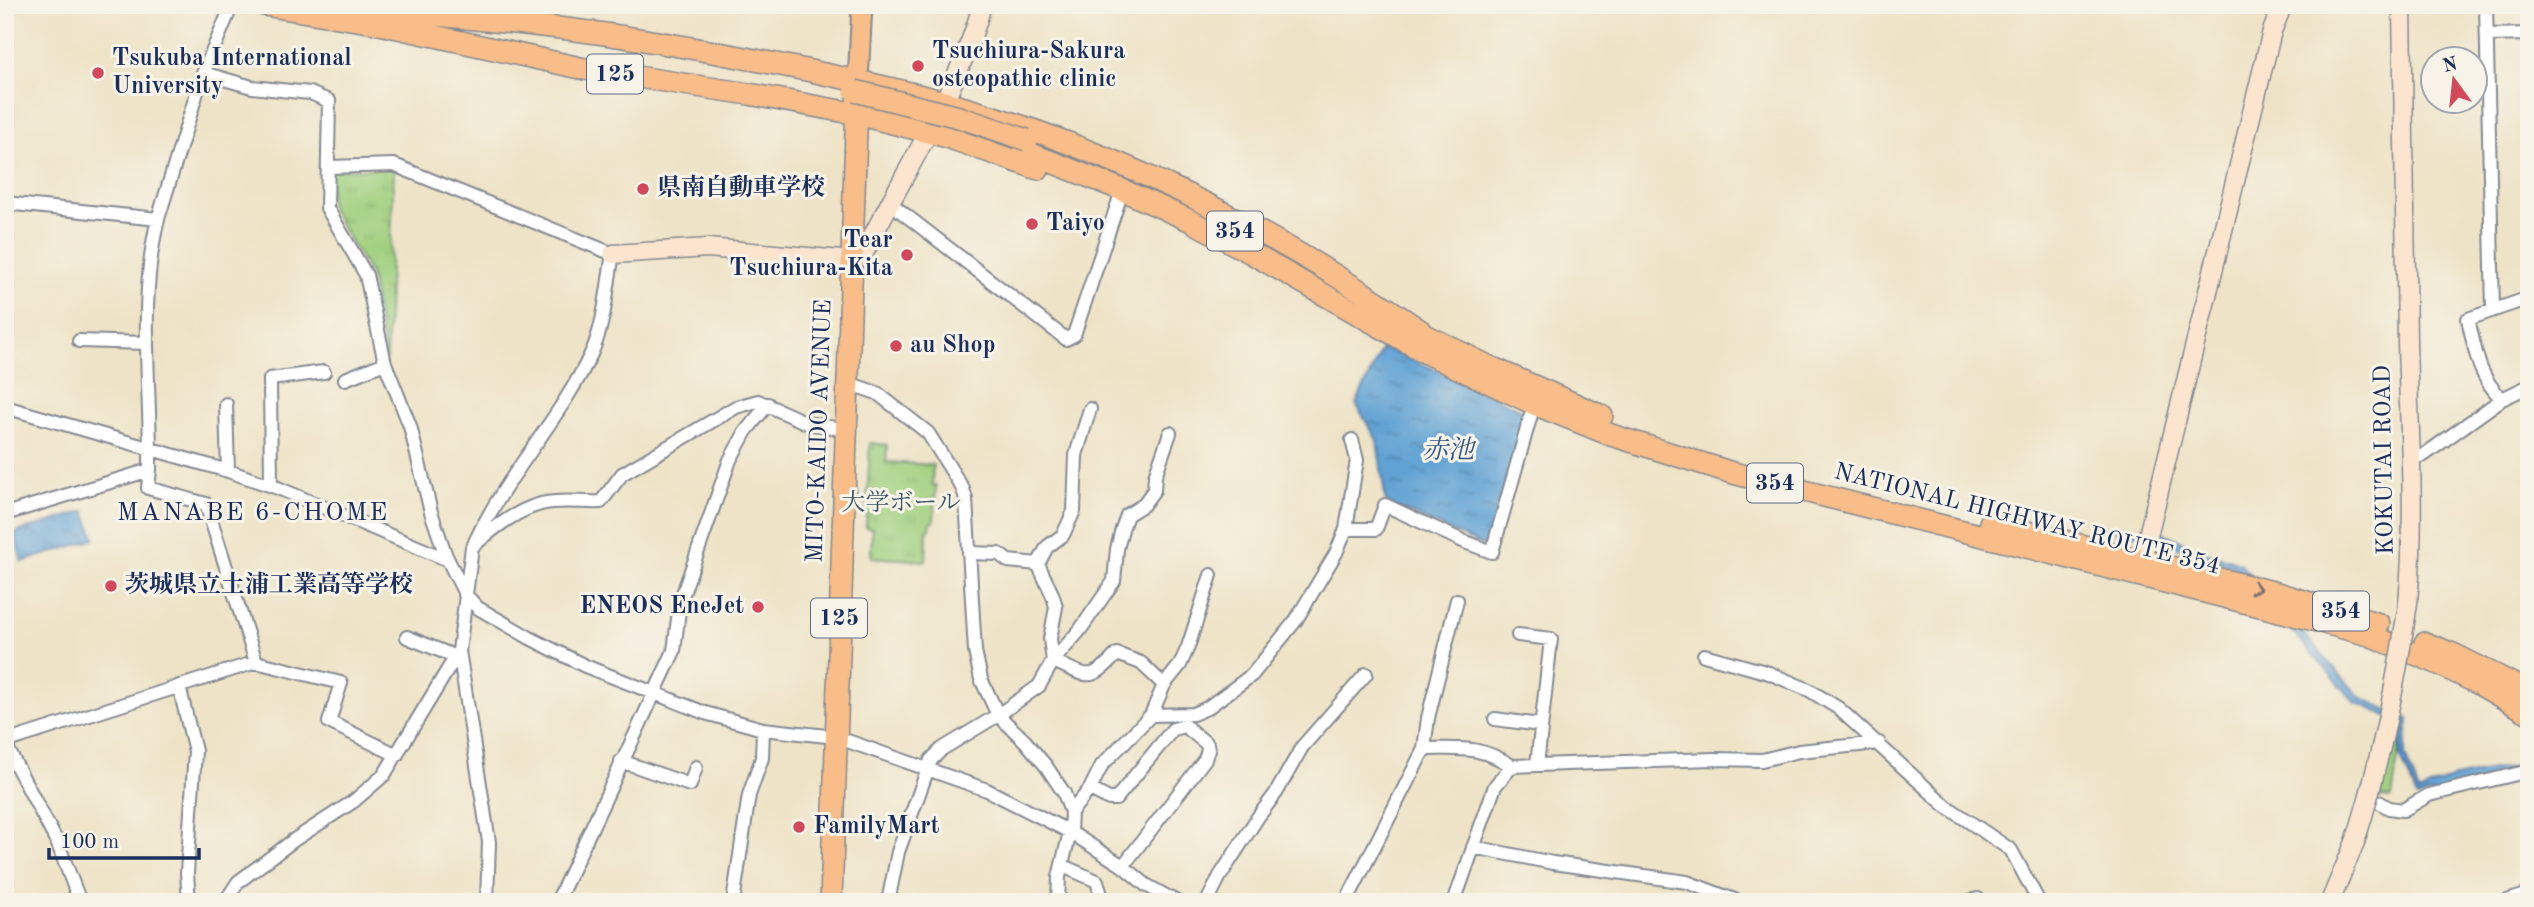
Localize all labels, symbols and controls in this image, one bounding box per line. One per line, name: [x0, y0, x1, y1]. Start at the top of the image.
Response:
place label: Tsuchiura-Sakura osteopathic clinic: [932, 40, 1126, 92]
north arrow: [2418, 46, 2488, 116]
place label: Tsukuba International University: [112, 47, 352, 99]
road number: 125: [587, 54, 643, 94]
text: N: [2441, 55, 2460, 77]
marker: Tsuchiura-Sakura osteopathic clinic: [910, 58, 926, 74]
marker: Tsukuba International University: [90, 65, 106, 81]
place label: 県南自動車学校: [657, 174, 825, 201]
marker: 県南自動車学校: [635, 181, 651, 197]
place label: Taiyo: [1046, 212, 1105, 236]
road number: 354: [1207, 212, 1263, 250]
marker: Taiyo: [1024, 216, 1040, 232]
place label: Tear Tsuchiura-Kita: [729, 229, 893, 281]
marker: Tear Tsuchiura-Kita: [899, 247, 915, 263]
street label: MITO-KAIDO AVENUE: [803, 299, 837, 563]
place label: au Shop: [910, 334, 996, 358]
marker: au Shop: [888, 338, 904, 354]
street label: KOKUTAI ROAD: [2371, 365, 2399, 555]
water label: 赤池: [1422, 436, 1477, 464]
street label: NATIONAL HIGHWAY ROUTE 354: [1832, 460, 2222, 580]
road number: 354: [1747, 463, 1803, 503]
park label: 大学ボール: [841, 489, 961, 516]
district label: MANABE 6-CHOME: [117, 500, 389, 526]
place label: 茨城県立土浦工業高等学校: [125, 571, 413, 598]
marker: 茨城県立土浦工業高等学校: [103, 578, 119, 594]
one-way arrow: [2250, 580, 2262, 594]
road number: 354: [2313, 592, 2369, 631]
place label: ENEOS EneJet: [580, 595, 744, 619]
road number: 125: [811, 598, 867, 638]
marker: ENEOS EneJet: [750, 599, 766, 615]
place label: FamilyMart: [813, 815, 940, 839]
scale bar: [49, 816, 200, 860]
marker: FamilyMart: [791, 819, 807, 835]
text: 100 m: [60, 832, 119, 853]

